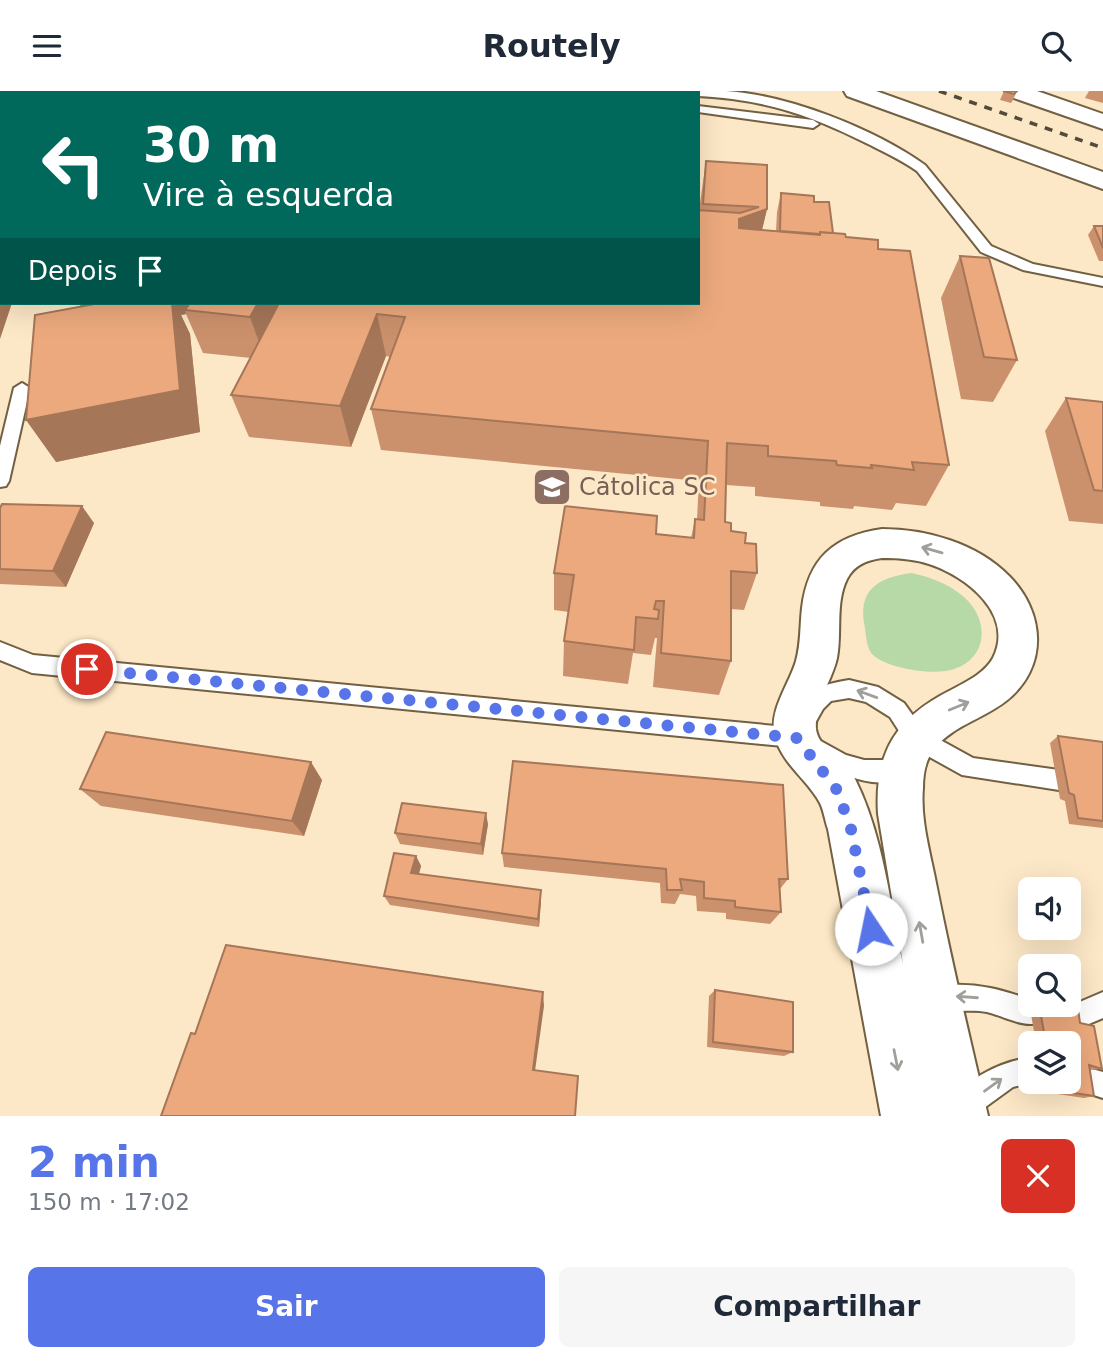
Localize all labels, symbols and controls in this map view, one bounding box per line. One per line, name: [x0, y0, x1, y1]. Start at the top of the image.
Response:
icon: menu: [28, 27, 66, 65]
text: Routely: [482, 27, 621, 65]
icon: search: [1037, 27, 1075, 65]
text: 30 m: [143, 117, 279, 174]
icon: left: [28, 119, 119, 210]
text: Vire à esquerda: [143, 176, 394, 214]
icon: arrive: [131, 252, 169, 290]
text: Depois: [28, 256, 117, 286]
school or university icon: Cátolica SC: [531, 466, 573, 508]
place label: Cátolica SC: [579, 473, 715, 501]
one-way arrow: [922, 543, 944, 556]
pin: [57, 639, 117, 699]
icon: arrive: [68, 650, 106, 688]
one-way arrow: [857, 687, 878, 699]
one-way arrow: [948, 699, 969, 712]
map controls: [1018, 877, 1081, 1094]
button: sound: [1018, 877, 1081, 940]
position arrow: [834, 892, 908, 966]
one-way arrow: [914, 921, 927, 943]
button: search: [1018, 954, 1081, 1017]
one-way arrow: [955, 990, 978, 1003]
button: layers: [1018, 1031, 1081, 1094]
one-way arrow: [890, 1048, 904, 1071]
one-way arrow: [983, 1078, 1002, 1092]
text: 2 min: [28, 1138, 160, 1187]
button: close: [1001, 1139, 1075, 1213]
text: 150 m · 17:02: [28, 1189, 190, 1215]
button: Sair: [28, 1267, 545, 1347]
button: Compartilhar: [559, 1267, 1075, 1347]

